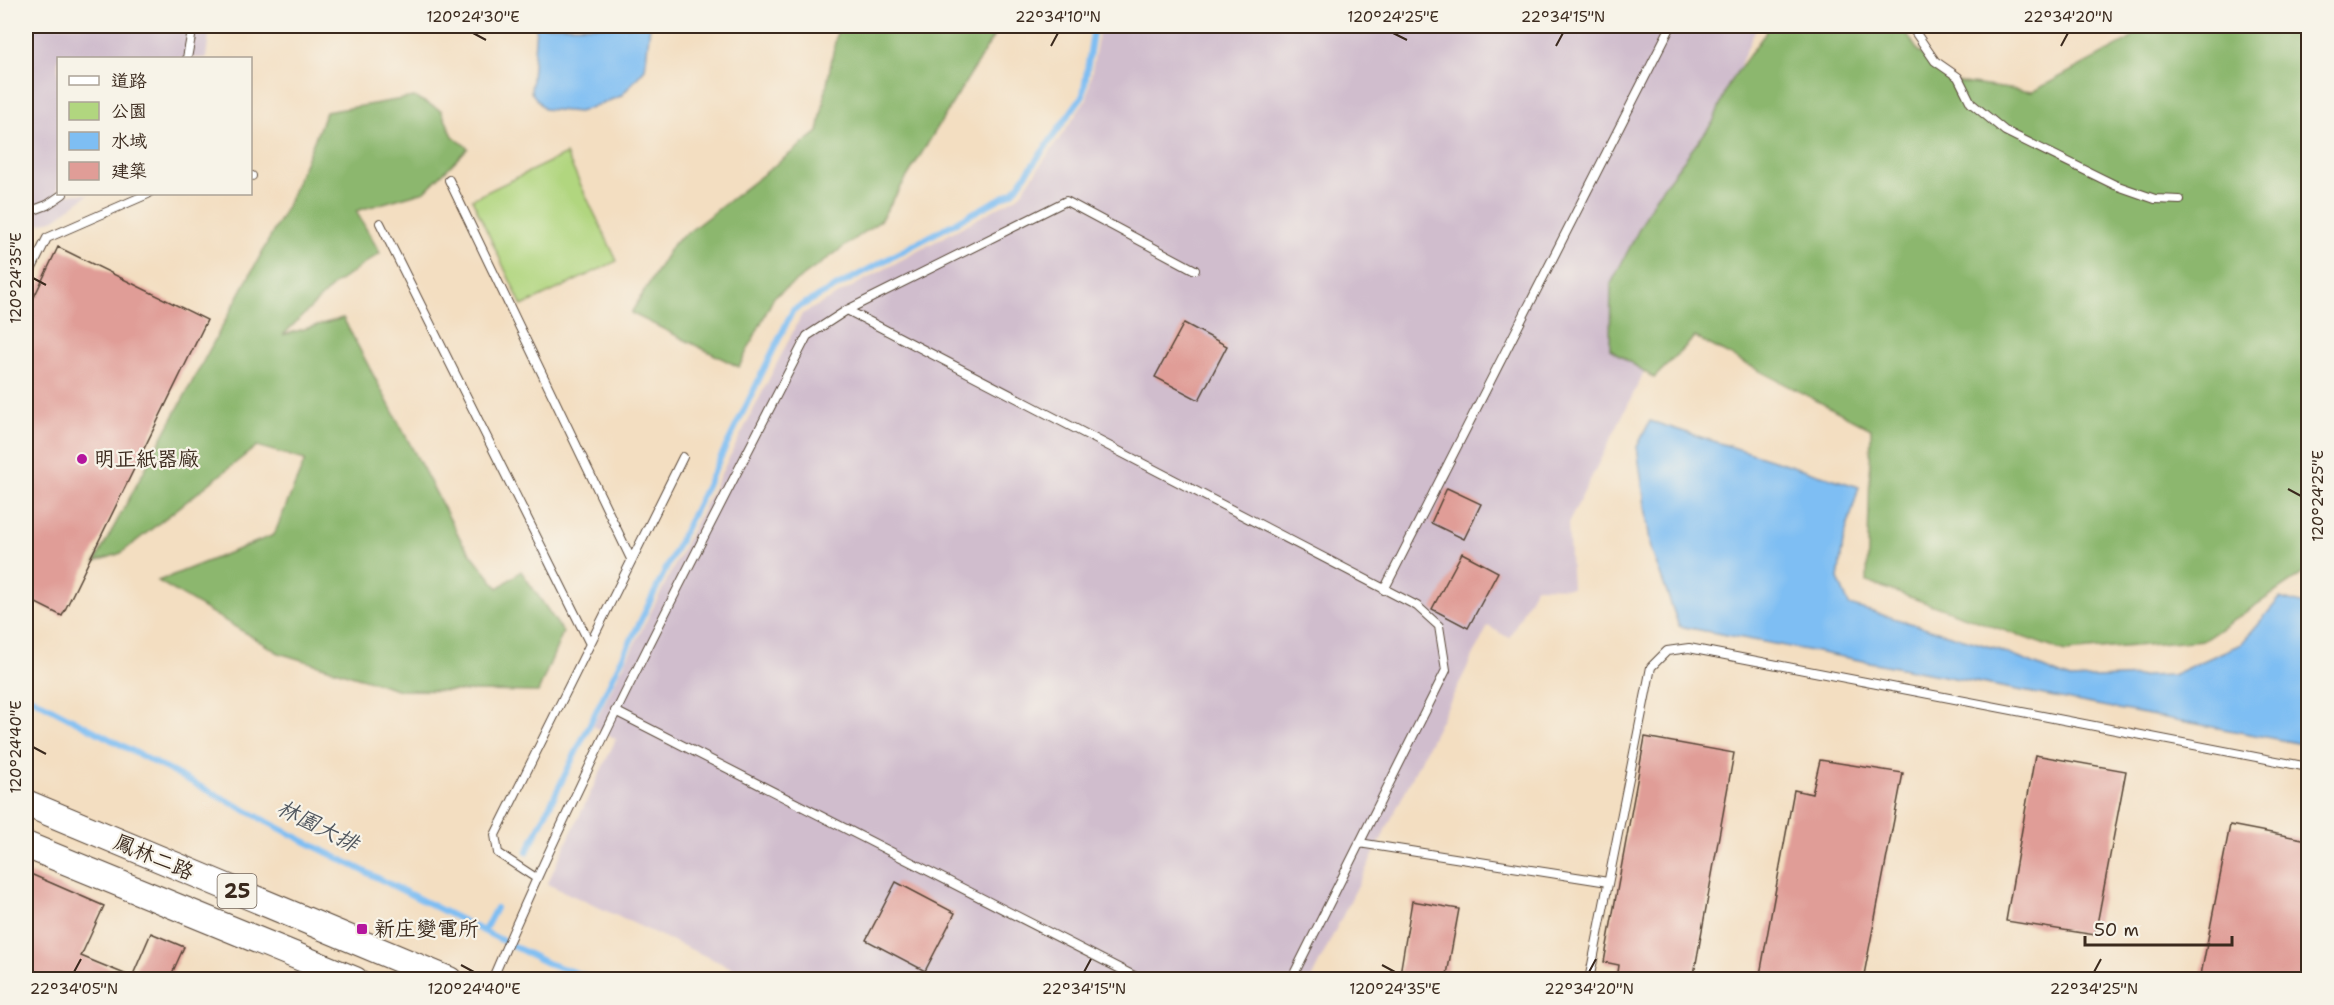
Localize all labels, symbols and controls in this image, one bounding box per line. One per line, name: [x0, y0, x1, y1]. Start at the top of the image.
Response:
text: 120°24'30"E: [426, 7, 520, 27]
text: 22°34'10"N: [1015, 7, 1101, 27]
text: 120°24'25"E: [1347, 7, 1439, 27]
text: 22°34'15"N: [1521, 7, 1605, 27]
text: 22°34'20"N: [2023, 7, 2113, 27]
legend: [57, 57, 252, 195]
text: 道路: [111, 69, 147, 93]
text: 公園: [111, 99, 147, 123]
text: 水域: [111, 129, 147, 153]
text: 建築: [111, 159, 147, 183]
text: 120°24'35"E: [6, 232, 26, 324]
place label: 明正紙器廠: [94, 445, 199, 473]
text: 120°24'25"E: [2308, 450, 2328, 542]
marker: 明正紙器廠: [75, 452, 89, 466]
text: 120°24'40"E: [6, 700, 26, 794]
water label: 林園大排: [272, 793, 365, 859]
street label: 鳳林二路: [110, 828, 198, 886]
road number: 25: [218, 874, 256, 908]
scale bar: [2085, 909, 2232, 947]
place label: 新庄變電所: [374, 915, 479, 943]
text: 50 m: [2094, 918, 2139, 942]
marker: 新庄變電所: [355, 922, 369, 936]
text: 22°34'05"N: [30, 979, 118, 999]
text: 120°24'40"E: [427, 979, 521, 999]
text: 22°34'15"N: [1042, 979, 1126, 999]
text: 120°24'35"E: [1349, 979, 1441, 999]
text: 22°34'20"N: [1544, 979, 1634, 999]
text: 22°34'25"N: [2050, 979, 2138, 999]

